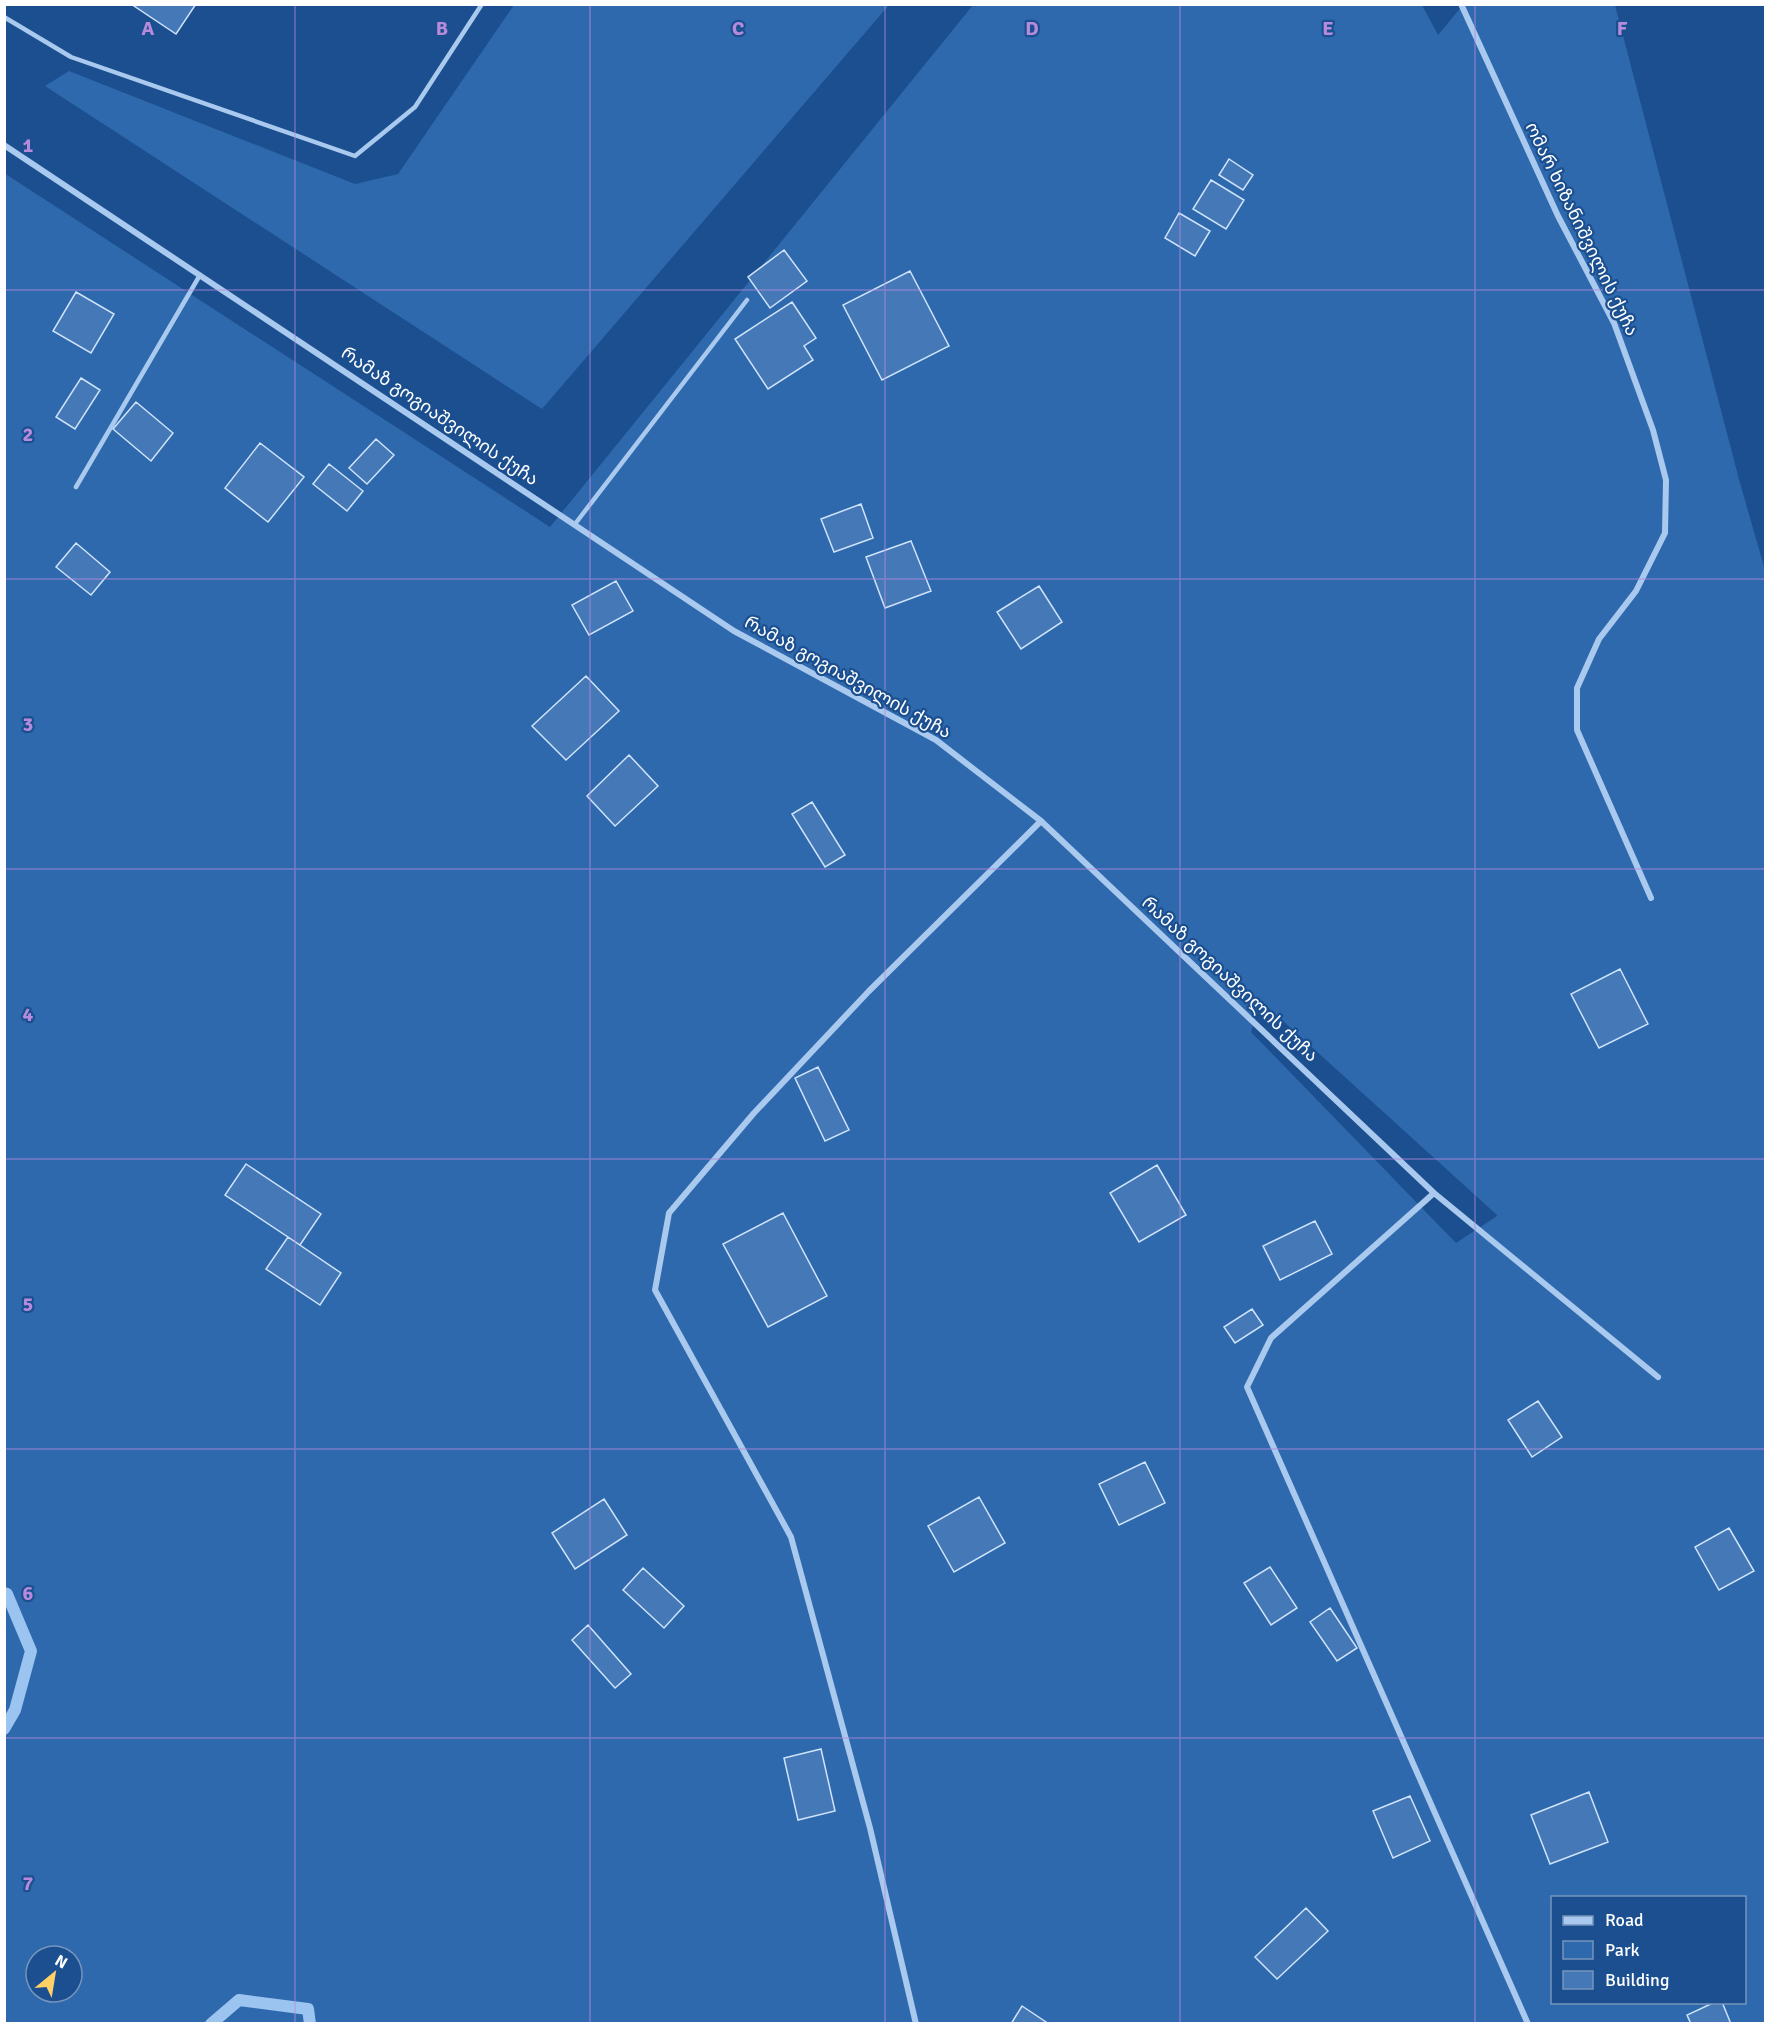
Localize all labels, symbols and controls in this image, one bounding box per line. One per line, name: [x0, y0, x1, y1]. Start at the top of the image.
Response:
text: A: [142, 16, 155, 41]
text: B: [436, 16, 448, 41]
text: C: [732, 16, 744, 41]
text: D: [1025, 16, 1039, 41]
text: E: [1322, 16, 1334, 41]
text: F: [1617, 16, 1628, 41]
street label: ომარ ხიზანიშვილის ქუჩა: [1521, 119, 1643, 339]
text: 1: [23, 133, 34, 158]
street label: რამაზ გოგიაშვილის ქუჩა: [337, 342, 543, 490]
text: 2: [23, 422, 33, 447]
street label: რამაზ გოგიაშვილის ქუჩა: [741, 611, 955, 743]
text: 3: [23, 712, 33, 737]
street label: რამაზ გოგიაშვილის ქუჩა: [1137, 891, 1323, 1067]
text: 4: [23, 1002, 34, 1027]
text: 5: [23, 1292, 33, 1317]
text: 6: [23, 1581, 34, 1606]
text: 7: [23, 1871, 34, 1896]
legend: [1551, 1896, 1746, 2004]
text: Road: [1605, 1909, 1644, 1931]
text: Park: [1605, 1939, 1640, 1961]
north arrow: [24, 1944, 84, 2004]
text: N: [51, 1950, 71, 1973]
text: Building: [1605, 1969, 1669, 1991]

